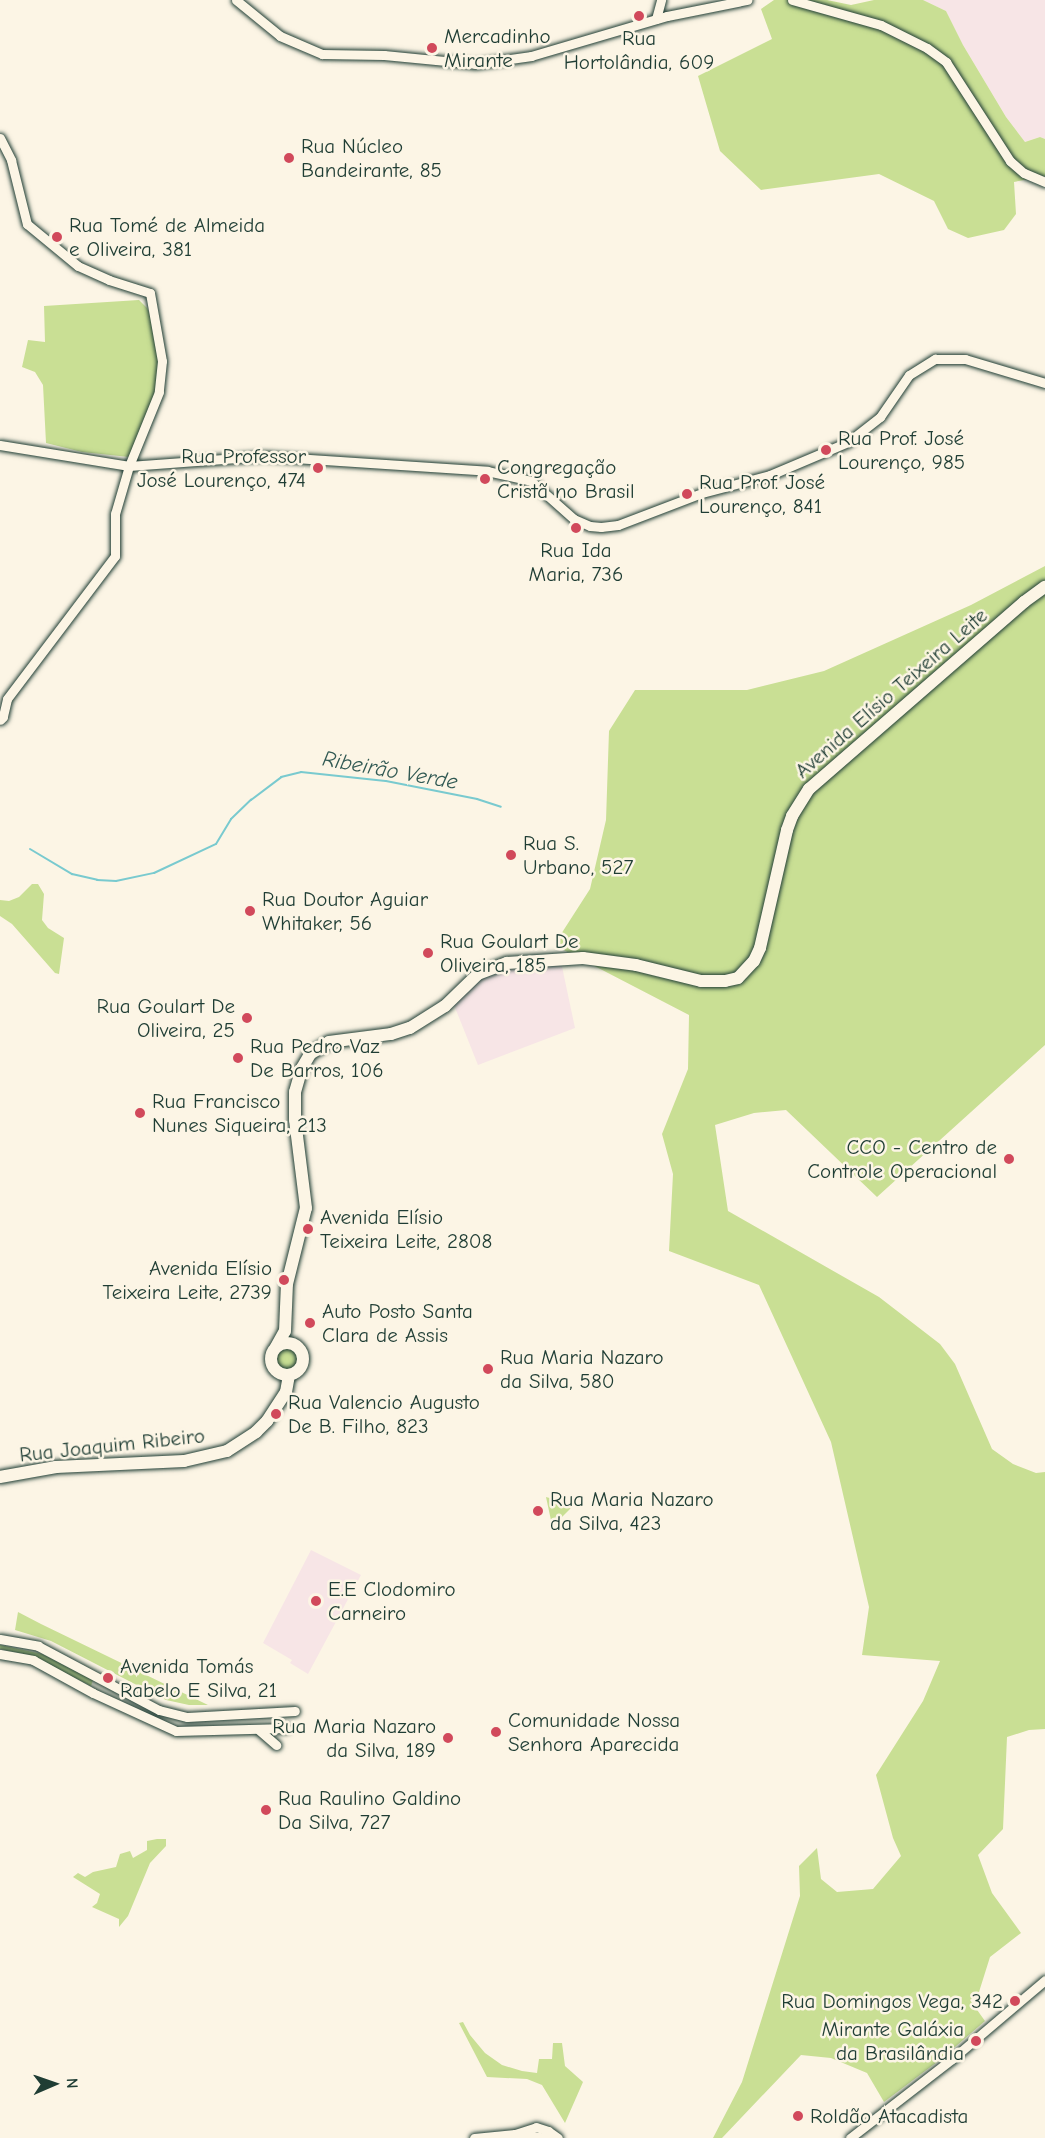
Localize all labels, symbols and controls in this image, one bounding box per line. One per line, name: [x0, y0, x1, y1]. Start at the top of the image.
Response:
marker: Rua Hortolândia, 609: [632, 9, 646, 23]
place label: Mercadinho Mirante: [444, 23, 551, 73]
place label: Rua Hortolândia, 609: [564, 25, 714, 75]
marker: Mercadinho Mirante: [425, 41, 439, 55]
place label: Rua Núcleo Bandeirante, 85: [301, 133, 442, 183]
marker: Rua Núcleo Bandeirante, 85: [282, 151, 296, 165]
place label: Rua Tomé de Almeida e Oliveira, 381: [69, 212, 265, 262]
marker: Rua Tomé de Almeida e Oliveira, 381: [50, 230, 64, 244]
place label: Rua Prof. José Lourenço, 985: [838, 425, 965, 475]
place label: Rua Professor José Lourenço, 474: [137, 443, 306, 493]
marker: Rua Prof. José Lourenço, 985: [819, 443, 833, 457]
place label: Congregação Cristã no Brasil: [497, 454, 635, 504]
marker: Rua Professor José Lourenço, 474: [311, 461, 325, 475]
place label: Rua Prof. José Lourenço, 841: [699, 469, 825, 519]
marker: Congregação Cristã no Brasil: [478, 472, 492, 486]
marker: Rua Prof. José Lourenço, 841: [680, 487, 694, 501]
marker: Rua Ida Maria, 736: [569, 521, 583, 535]
place label: Rua Ida Maria, 736: [529, 537, 623, 587]
street label: Avenida Elísio Teixeira Leite: [790, 603, 992, 783]
water label: Ribeirão Verde: [320, 746, 460, 796]
place label: Rua S. Urbano, 527: [523, 830, 633, 880]
marker: Rua S. Urbano, 527: [504, 848, 518, 862]
place label: Rua Doutor Aguiar Whitaker, 56: [262, 886, 428, 936]
marker: Rua Doutor Aguiar Whitaker, 56: [243, 904, 257, 918]
place label: Rua Goulart De Oliveira, 185: [440, 928, 578, 978]
marker: Rua Goulart De Oliveira, 185: [421, 946, 435, 960]
place label: Rua Goulart De Oliveira, 25: [97, 993, 235, 1043]
marker: Rua Goulart De Oliveira, 25: [240, 1011, 254, 1025]
place label: Rua Pedro Vaz De Barros, 106: [250, 1033, 384, 1083]
marker: Rua Pedro Vaz De Barros, 106: [231, 1051, 245, 1065]
place label: Rua Francisco Nunes Siqueira, 213: [152, 1088, 327, 1138]
marker: Rua Francisco Nunes Siqueira, 213: [133, 1106, 147, 1120]
place label: CCO - Centro de Controle Operacional: [807, 1134, 997, 1184]
marker: CCO - Centro de Controle Operacional: [1002, 1152, 1016, 1166]
place label: Avenida Elísio Teixeira Leite, 2808: [320, 1204, 492, 1254]
marker: Avenida Elísio Teixeira Leite, 2808: [301, 1222, 315, 1236]
place label: Avenida Elísio Teixeira Leite, 2739: [102, 1255, 272, 1305]
marker: Avenida Elísio Teixeira Leite, 2739: [277, 1273, 291, 1287]
place label: Auto Posto Santa Clara de Assis: [322, 1298, 473, 1348]
marker: Auto Posto Santa Clara de Assis: [303, 1316, 317, 1330]
place label: Rua Maria Nazaro da Silva, 580: [500, 1344, 664, 1394]
marker: Rua Maria Nazaro da Silva, 580: [481, 1362, 495, 1376]
place label: Rua Valencio Augusto De B. Filho, 823: [288, 1389, 480, 1439]
marker: Rua Valencio Augusto De B. Filho, 823: [269, 1407, 283, 1421]
street label: Rua Joaquim Ribeiro: [18, 1423, 206, 1467]
place label: Rua Maria Nazaro da Silva, 423: [550, 1486, 714, 1536]
marker: Rua Maria Nazaro da Silva, 423: [531, 1504, 545, 1518]
place label: E.E Clodomiro Carneiro: [328, 1576, 456, 1626]
marker: E.E Clodomiro Carneiro: [309, 1594, 323, 1608]
place label: Avenida Tomás Rabelo E Silva, 21: [120, 1653, 277, 1703]
marker: Avenida Tomás Rabelo E Silva, 21: [101, 1671, 115, 1685]
place label: Comunidade Nossa Senhora Aparecida: [508, 1707, 680, 1757]
place label: Rua Maria Nazaro da Silva, 189: [272, 1713, 436, 1763]
marker: Comunidade Nossa Senhora Aparecida: [489, 1725, 503, 1739]
marker: Rua Maria Nazaro da Silva, 189: [441, 1731, 455, 1745]
place label: Rua Raulino Galdino Da Silva, 727: [278, 1785, 461, 1835]
marker: Rua Raulino Galdino Da Silva, 727: [259, 1803, 273, 1817]
place label: Rua Domingos Vega, 342: [781, 1988, 1003, 2014]
marker: Rua Domingos Vega, 342: [1008, 1994, 1022, 2008]
place label: Mirante Galáxia da Brasilândia: [821, 2016, 964, 2066]
marker: Mirante Galáxia da Brasilândia: [969, 2034, 983, 2048]
north arrow: [24, 2054, 84, 2114]
text: N: [63, 2078, 81, 2089]
place label: Roldão Atacadista: [810, 2103, 968, 2129]
marker: Roldão Atacadista: [791, 2109, 805, 2123]

